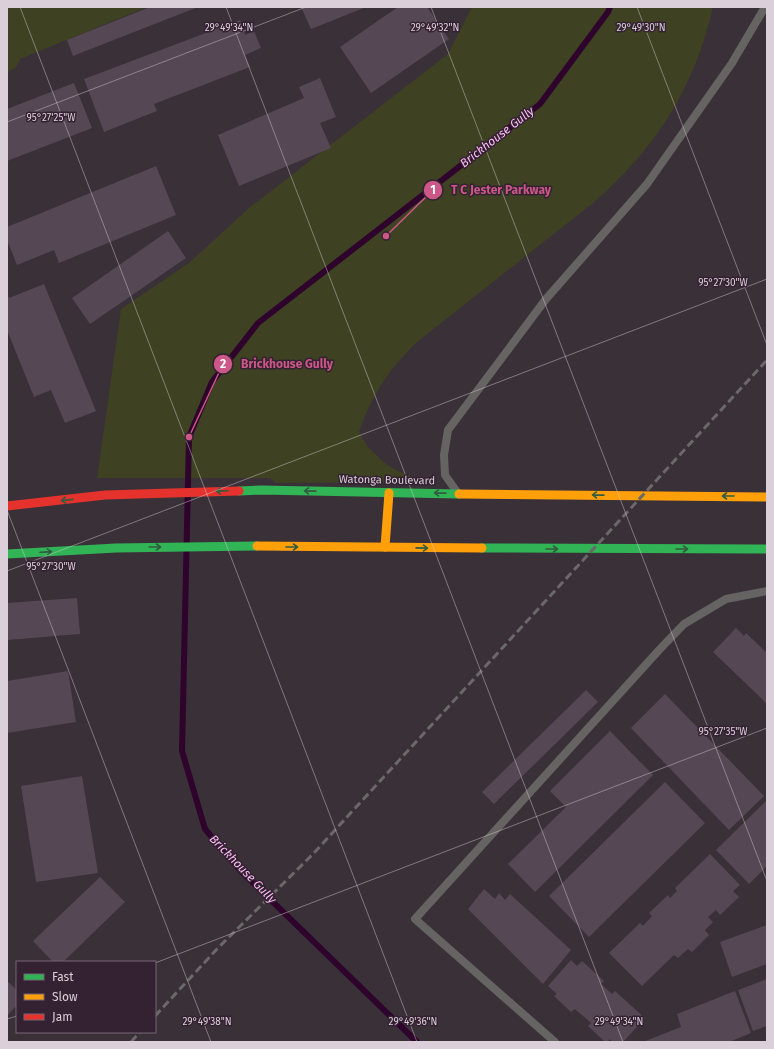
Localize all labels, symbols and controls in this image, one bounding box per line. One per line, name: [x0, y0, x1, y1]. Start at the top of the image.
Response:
text: 29°49'34"N: [205, 22, 253, 34]
text: 29°49'32"N: [411, 22, 459, 34]
text: 29°49'30"N: [616, 22, 666, 34]
water label: Brickhouse Gully: [457, 103, 538, 170]
text: 95°27'25"W: [27, 112, 76, 124]
callout: T C Jester Parkway: [423, 178, 559, 202]
text: 1: [430, 183, 436, 197]
text: T C Jester Parkway: [451, 183, 552, 197]
text: 95°27'30"W: [698, 277, 749, 289]
callout: Brickhouse Gully: [213, 352, 341, 376]
text: 2: [220, 357, 226, 371]
text: Brickhouse Gully: [241, 357, 334, 371]
street label: Watonga Boulevard: [339, 473, 435, 487]
one-way arrow: [304, 487, 317, 495]
one-way arrow: [216, 488, 229, 495]
one-way arrow: [434, 489, 447, 497]
one-way arrow: [592, 491, 605, 499]
one-way arrow: [722, 492, 735, 500]
one-way arrow: [61, 496, 74, 503]
one-way arrow: [148, 543, 161, 551]
one-way arrow: [285, 543, 298, 551]
one-way arrow: [415, 544, 428, 552]
one-way arrow: [545, 545, 558, 553]
one-way arrow: [675, 545, 688, 553]
one-way arrow: [39, 548, 52, 555]
text: 95°27'30"W: [26, 561, 77, 573]
text: 95°27'35"W: [699, 726, 748, 738]
water label: Brickhouse Gully: [207, 832, 280, 907]
legend: [16, 961, 156, 1033]
text: Fast: [52, 970, 74, 984]
text: Slow: [52, 990, 78, 1004]
text: Jam: [52, 1010, 72, 1024]
text: 29°49'38"N: [182, 1016, 232, 1028]
text: 29°49'36"N: [389, 1016, 437, 1028]
text: 29°49'34"N: [595, 1016, 643, 1028]

